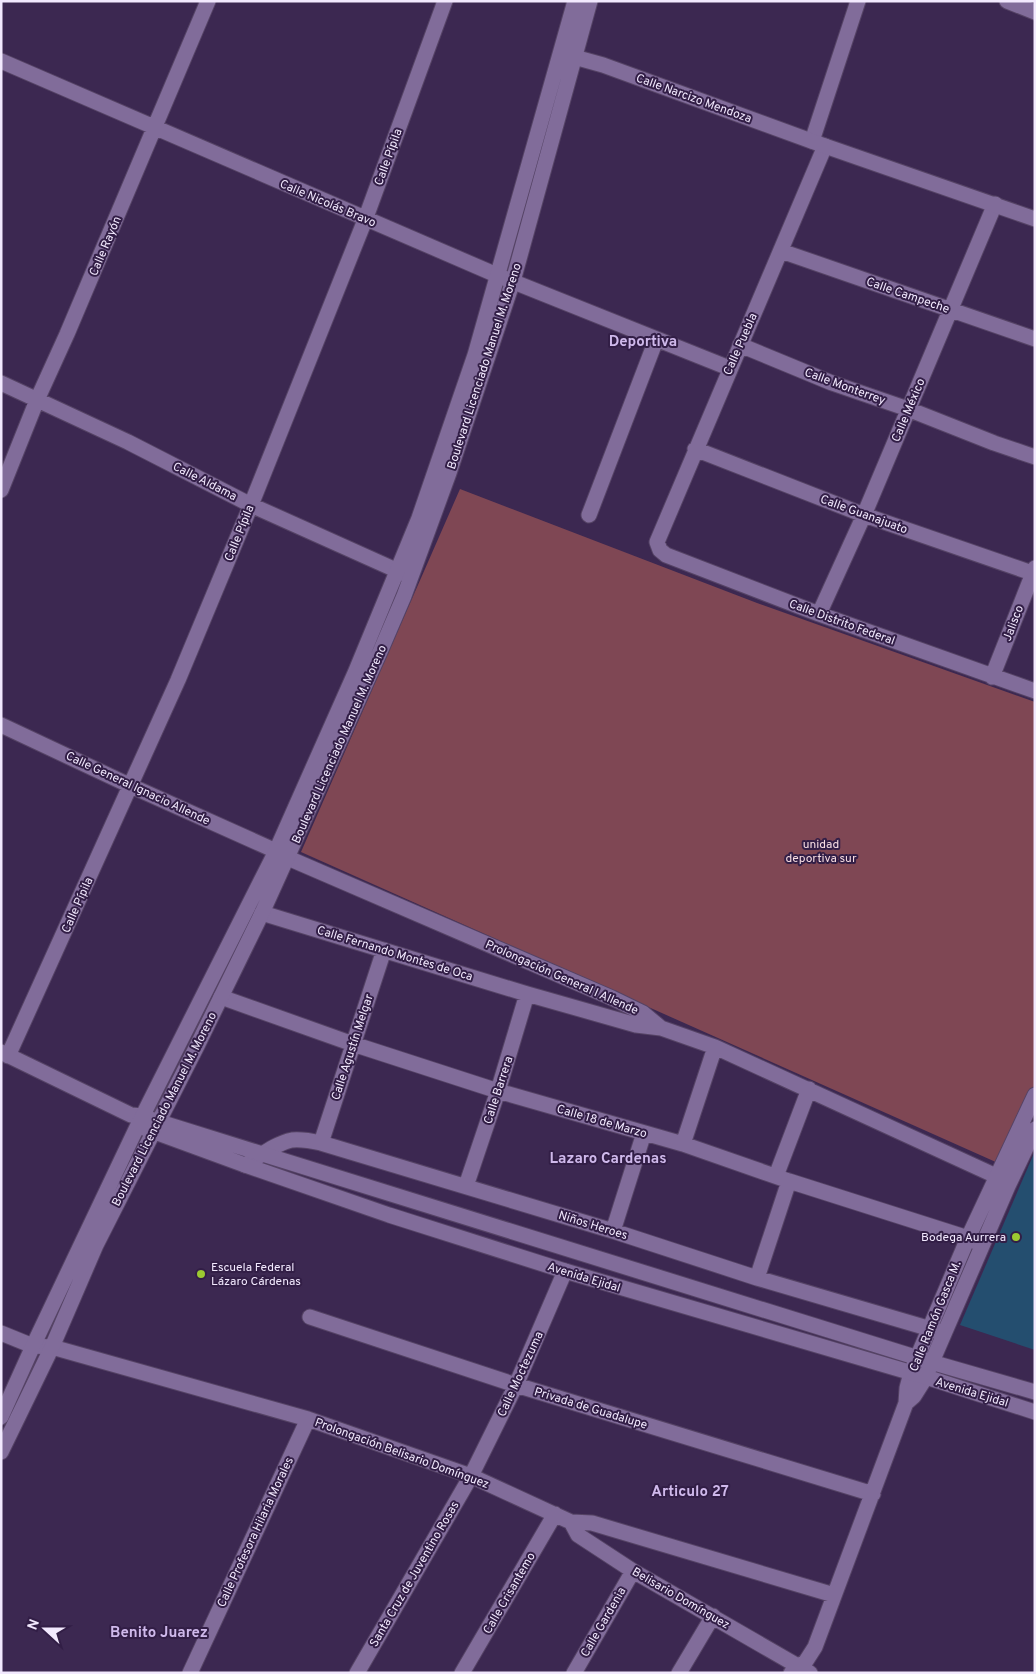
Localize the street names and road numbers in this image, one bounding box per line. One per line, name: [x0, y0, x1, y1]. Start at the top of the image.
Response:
street label: Calle Narcizo Mendoza: [634, 71, 754, 127]
street label: Calle Pípila: [371, 127, 407, 188]
street label: Calle Nicolás Bravo: [277, 176, 379, 232]
street label: Calle Rayón: [86, 214, 126, 279]
street label: Boulevard Licenciado Manuel M. Moreno: [444, 261, 526, 471]
street label: Calle Campeche: [864, 274, 952, 318]
street label: Calle Puebla: [720, 311, 762, 378]
street label: Calle Monterrey: [802, 365, 887, 409]
street label: Calle México: [888, 376, 930, 445]
street label: Calle Aldama: [170, 459, 239, 505]
street label: Calle Guanajuato: [818, 492, 910, 538]
street label: Calle Pípila: [221, 503, 258, 564]
street label: Calle Distrito Federal: [786, 596, 897, 650]
street label: Jalisco: [1000, 603, 1028, 644]
street label: Boulevard Licenciado Manuel M. Moreno: [289, 642, 391, 846]
street label: Calle General Ignacio Allende: [63, 748, 212, 829]
street label: Calle Pípila: [58, 875, 97, 936]
street label: Calle Fernando Montes de Oca: [315, 923, 475, 985]
street label: Prolongación General I Allende: [483, 937, 641, 1019]
street label: Calle Agustín Melgar: [328, 992, 378, 1102]
street label: Boulevard Licenciado Manuel M. Moreno: [109, 1009, 221, 1209]
street label: Calle Barrera: [480, 1054, 517, 1126]
street label: Calle 18 de Marzo: [555, 1101, 649, 1143]
street label: Niños Heroes: [556, 1208, 629, 1244]
street label: Calle Ramón Gasca M.: [906, 1258, 966, 1374]
street label: Avenida Ejidal: [545, 1259, 622, 1297]
street label: Calle Moctezuma: [494, 1329, 548, 1420]
street label: Avenida Ejidal: [933, 1374, 1010, 1412]
street label: Privada de Guadalupe: [532, 1384, 649, 1434]
street label: Prolongación Belisario Domínguez: [312, 1415, 491, 1493]
street label: Calle Profesora Hilaria Morales: [214, 1455, 298, 1610]
street label: Santa Cruz de Juventino Rosas: [366, 1499, 463, 1650]
street label: Calle Crisantemo: [480, 1550, 540, 1637]
street label: Belisario Domínguez: [629, 1564, 732, 1633]
street label: Calle Gardenia: [577, 1585, 630, 1660]

